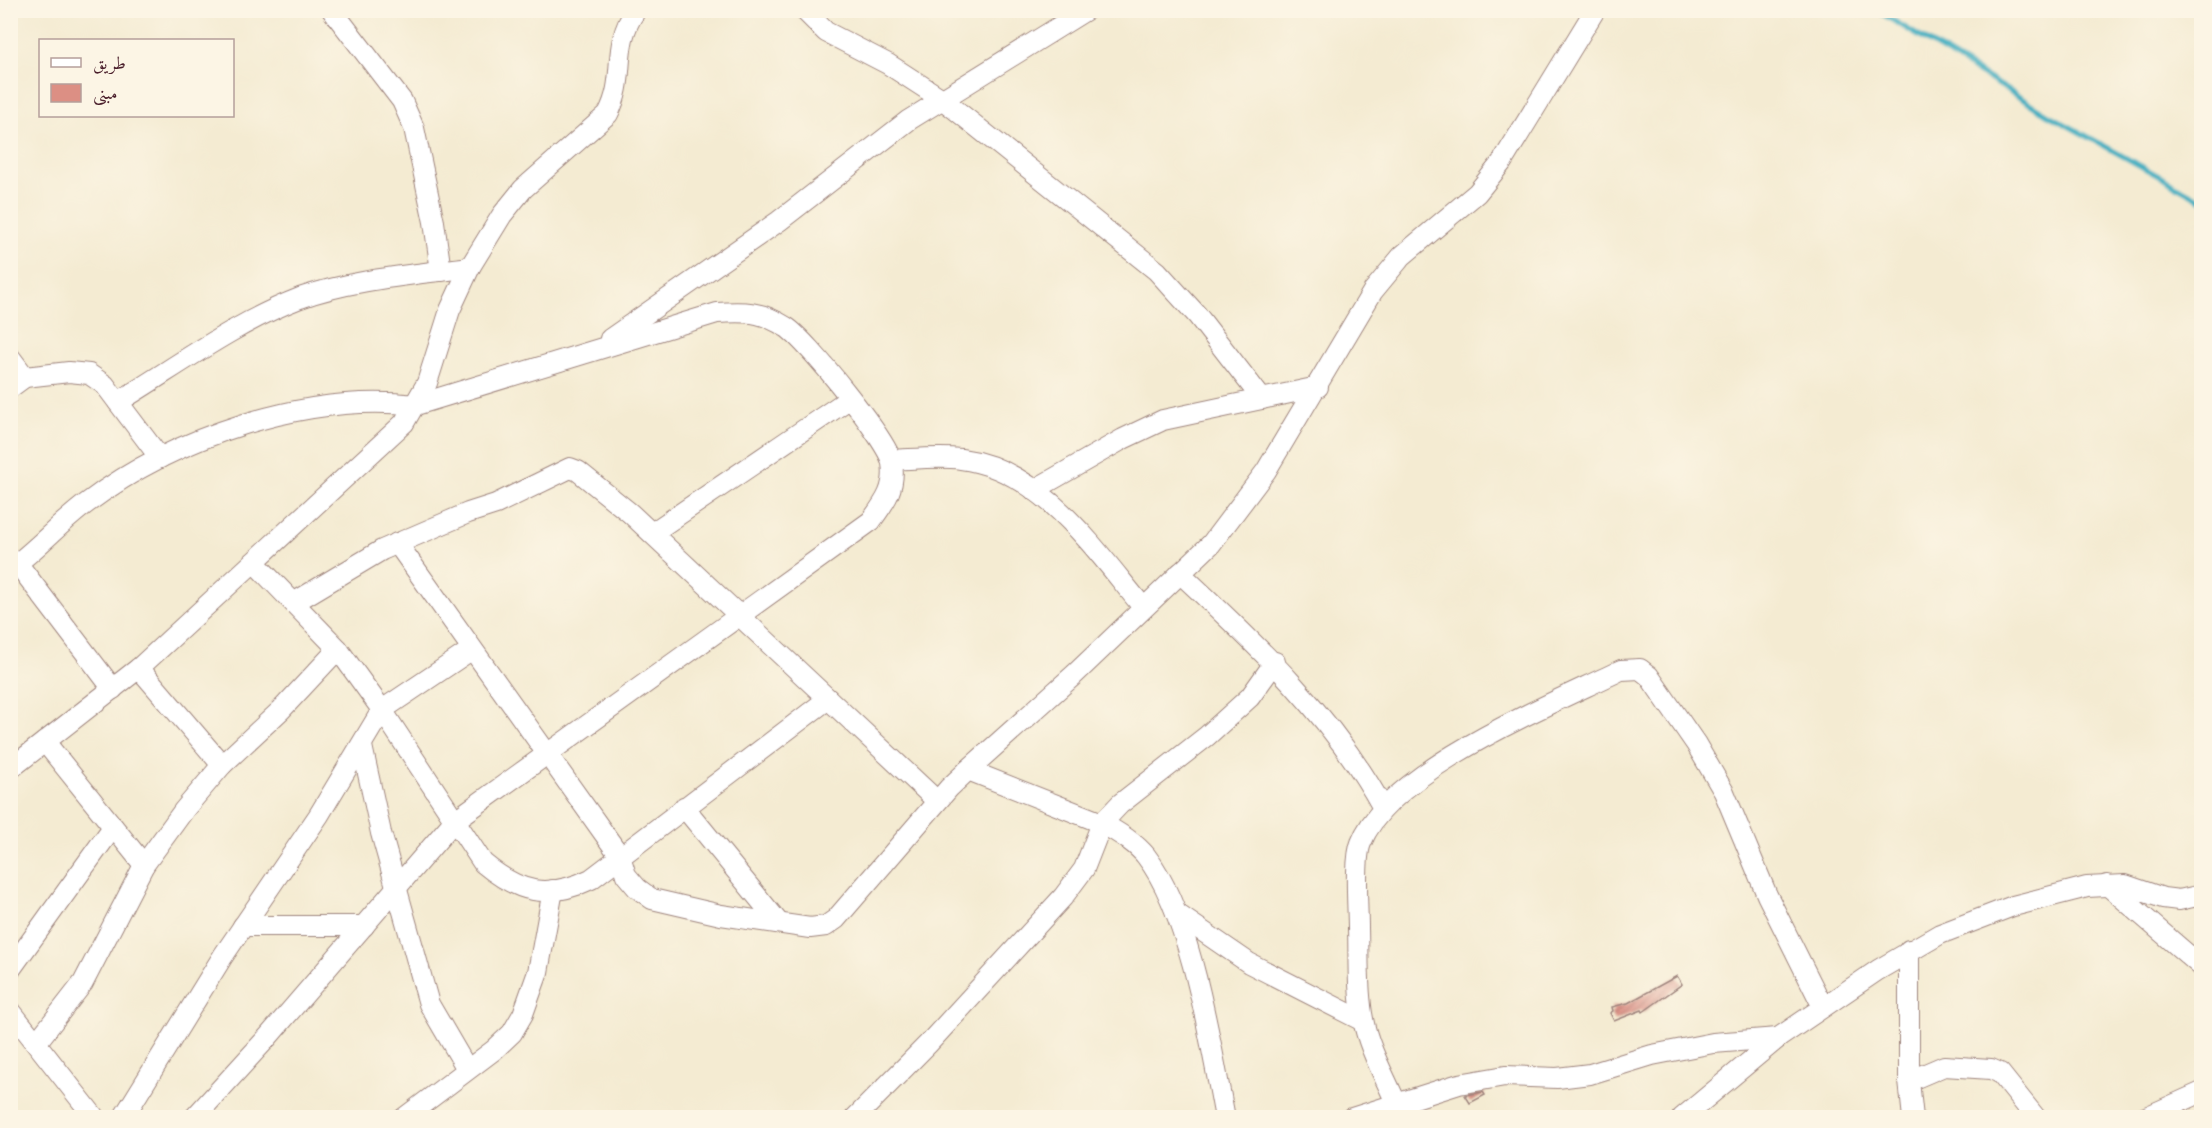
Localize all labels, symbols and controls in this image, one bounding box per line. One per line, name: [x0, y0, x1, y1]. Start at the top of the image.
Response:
legend: [39, 39, 234, 117]
text: طريق: [93, 49, 126, 76]
text: مبنى: [93, 79, 118, 106]

